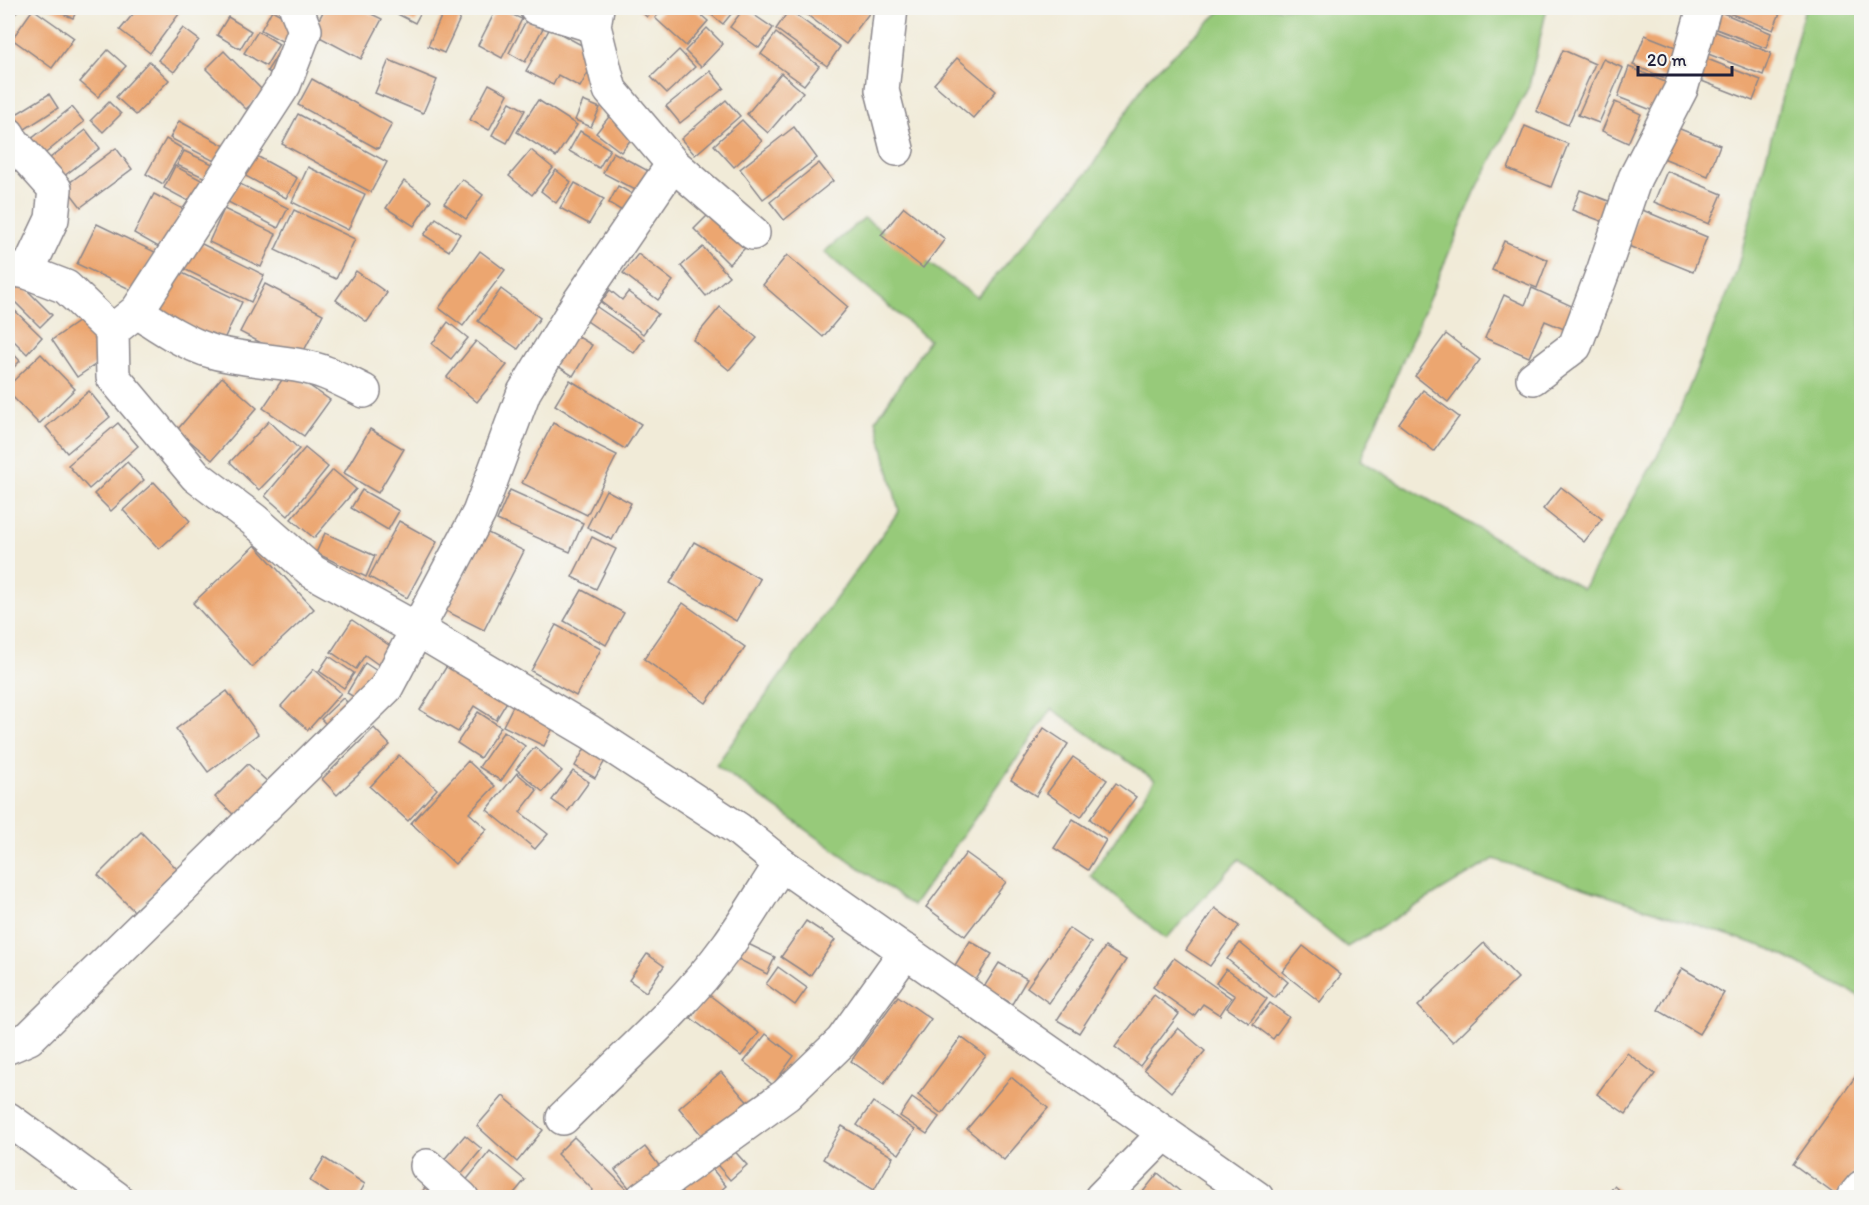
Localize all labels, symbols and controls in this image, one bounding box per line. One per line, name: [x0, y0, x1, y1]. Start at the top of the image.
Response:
scale bar: [1638, 39, 1732, 77]
text: 20 m: [1647, 49, 1687, 71]

